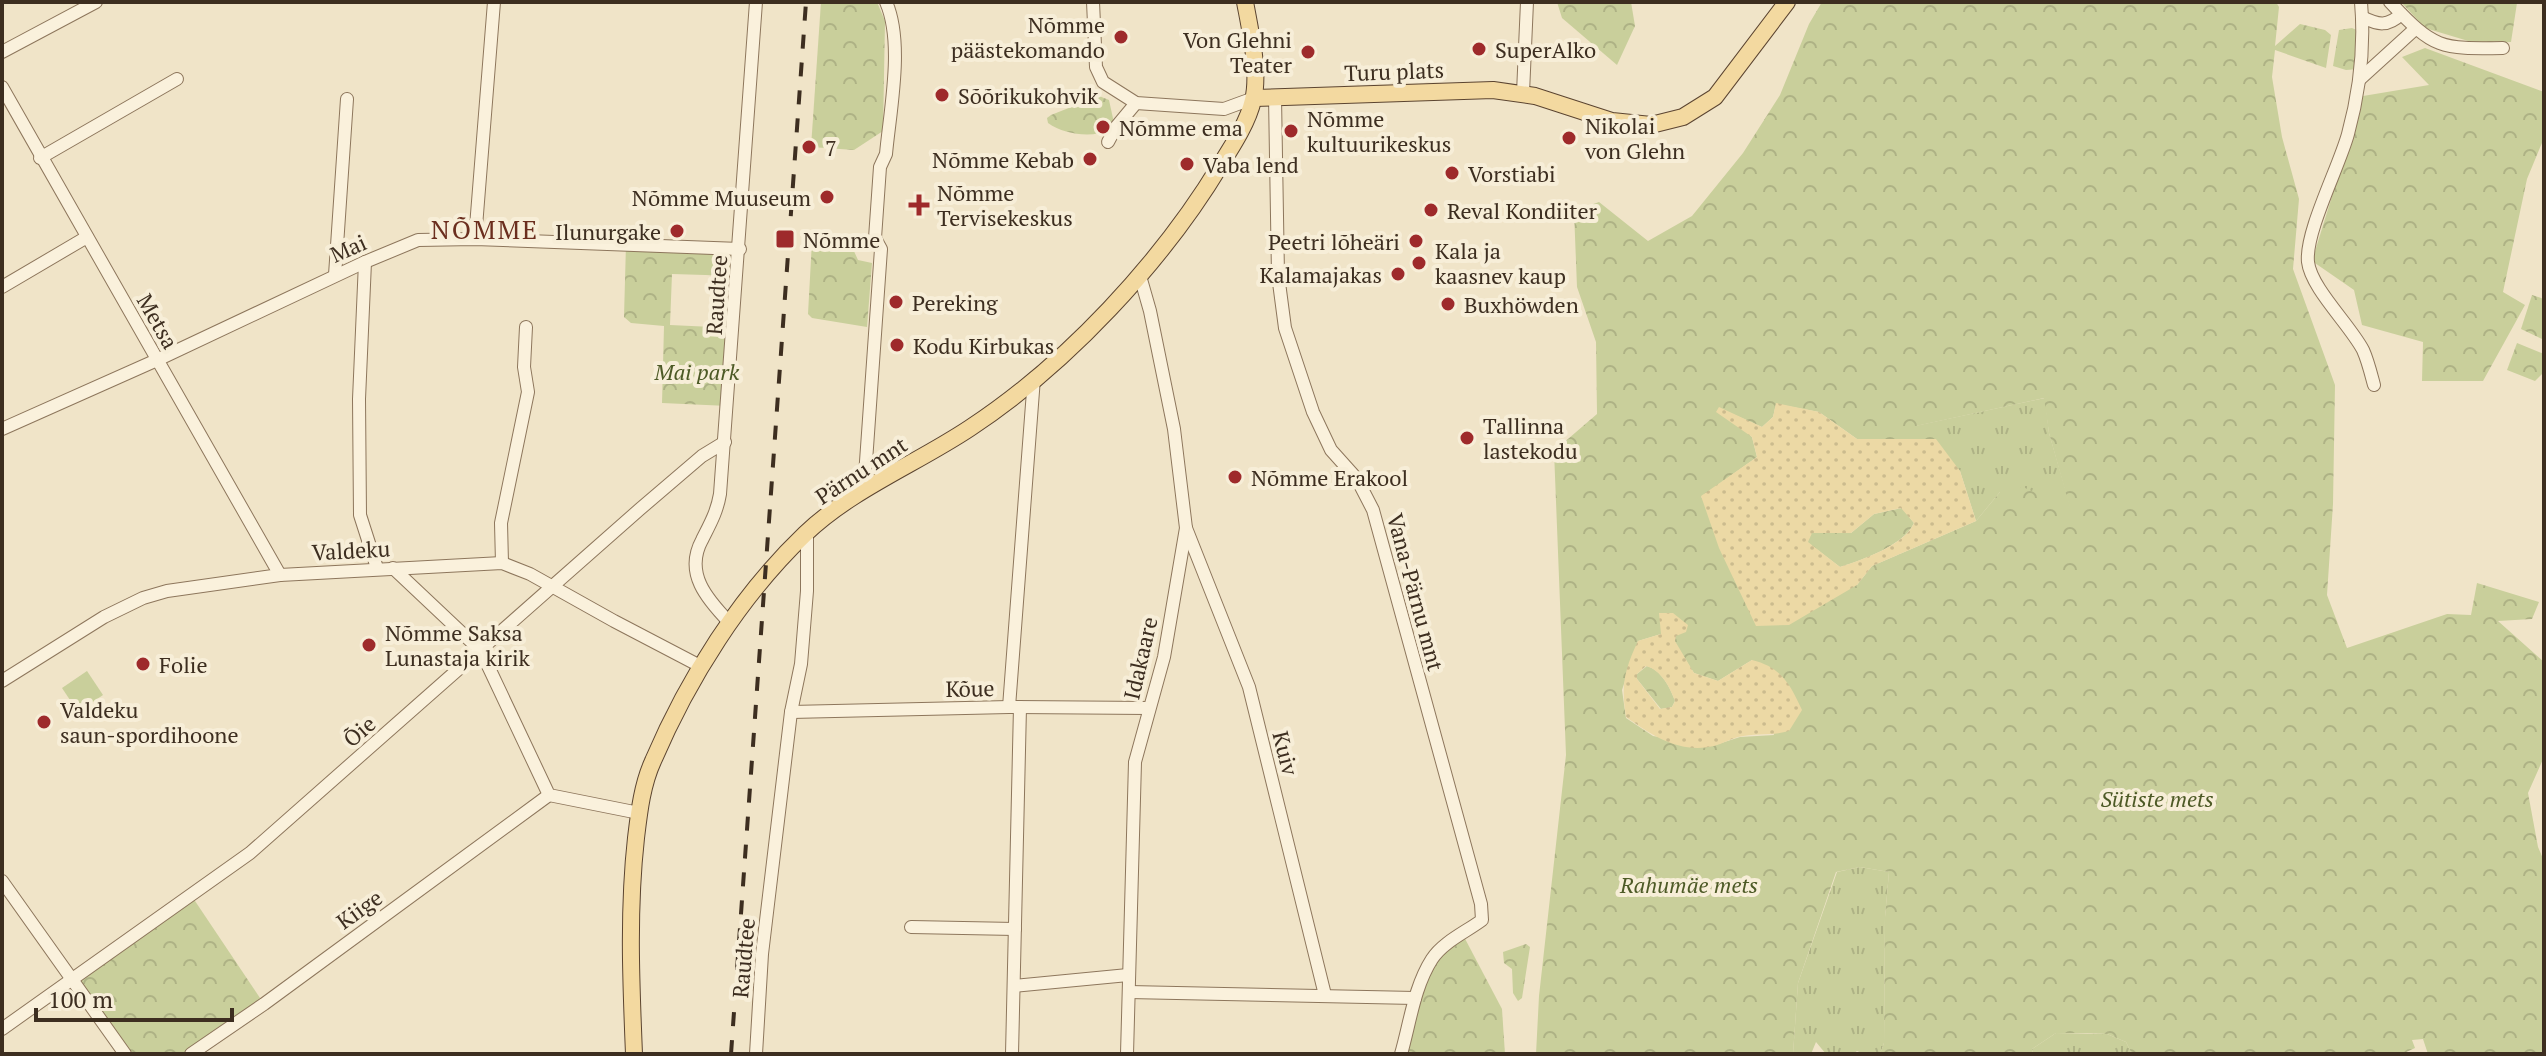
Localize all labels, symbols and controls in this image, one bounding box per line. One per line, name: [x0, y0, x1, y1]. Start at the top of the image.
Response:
place label: Nõmme päästekomando: [951, 10, 1105, 64]
place label: Von Glehni Teater: [1183, 25, 1293, 79]
marker: Nõmme päästekomando: [1112, 28, 1130, 46]
place label: SuperAlko: [1495, 35, 1596, 64]
marker: SuperAlko: [1470, 40, 1488, 58]
marker: Von Glehni Teater: [1299, 43, 1317, 61]
street label: Turu plats: [1344, 55, 1444, 87]
place label: Sõõrikukohvik: [958, 81, 1099, 110]
marker: Sõõrikukohvik: [933, 86, 951, 104]
place label: Nõmme kultuurikeskus: [1307, 104, 1451, 158]
place label: Nikolai von Glehn: [1584, 111, 1685, 165]
place label: Nõmme ema: [1119, 113, 1243, 142]
marker: Nõmme ema: [1094, 118, 1112, 136]
marker: Nõmme kultuurikeskus: [1282, 122, 1300, 140]
marker: Nikolai von Glehn: [1560, 129, 1578, 147]
place label: 7: [825, 133, 837, 162]
marker: 7: [800, 138, 818, 156]
place label: Nõmme Kebab: [932, 145, 1074, 174]
marker: Nõmme Kebab: [1081, 150, 1099, 168]
place label: Vaba lend: [1203, 150, 1299, 179]
marker: Vaba lend: [1178, 155, 1196, 173]
place label: Vorstiabi: [1468, 159, 1556, 188]
marker: Vorstiabi: [1443, 164, 1461, 182]
place label: Nõmme Tervisekeskus: [937, 178, 1073, 232]
place label: Nõmme Muuseum: [632, 183, 811, 212]
marker: Nõmme Muuseum: [818, 188, 836, 206]
marker: Nõmme Tervisekeskus: [908, 194, 930, 216]
place label: Reval Kondiiter: [1447, 196, 1598, 225]
marker: Reval Kondiiter: [1422, 201, 1440, 219]
district label: NÕMME: [431, 212, 539, 246]
place label: Ilunurgake: [555, 217, 661, 246]
marker: Ilunurgake: [668, 222, 686, 240]
place label: Nõmme: [803, 225, 880, 254]
street label: Mai: [325, 227, 371, 269]
place label: Peetri lõheäri: [1268, 227, 1400, 256]
marker: Nõmme: [774, 228, 796, 250]
marker: Peetri lõheäri: [1407, 232, 1425, 250]
place label: Kala ja kaasnev kaup: [1435, 236, 1566, 290]
street label: Raudtee: [699, 254, 733, 336]
marker: Kala ja kaasnev kaup: [1410, 254, 1428, 272]
place label: Kalamajakas: [1259, 260, 1382, 289]
marker: Kalamajakas: [1389, 265, 1407, 283]
street label: Metsa: [131, 288, 185, 354]
place label: Pereking: [912, 288, 998, 317]
place label: Buxhöwden: [1464, 290, 1579, 319]
marker: Pereking: [887, 293, 905, 311]
marker: Buxhöwden: [1439, 295, 1457, 313]
place label: Kodu Kirbukas: [913, 331, 1054, 360]
marker: Kodu Kirbukas: [888, 336, 906, 354]
park label: Mai park: [654, 357, 740, 386]
place label: Tallinna lastekodu: [1483, 411, 1578, 465]
marker: Tallinna lastekodu: [1458, 429, 1476, 447]
street label: Pärnu mnt: [810, 430, 912, 510]
place label: Nõmme Erakool: [1251, 463, 1408, 492]
marker: Nõmme Erakool: [1226, 468, 1244, 486]
street label: Vana-Pärnu mnt: [1381, 510, 1451, 674]
street label: Valdeku: [311, 533, 391, 567]
street label: Idakaare: [1116, 614, 1164, 702]
place label: Nõmme Saksa Lunastaja kirik: [385, 618, 531, 672]
marker: Nõmme Saksa Lunastaja kirik: [360, 636, 378, 654]
place label: Folie: [159, 650, 207, 679]
marker: Folie: [134, 655, 152, 673]
street label: Kõue: [945, 673, 995, 703]
place label: Valdeku saun-spordihoone: [60, 695, 239, 749]
street label: Õie: [337, 709, 381, 753]
marker: Valdeku saun-spordihoone: [35, 713, 53, 731]
street label: Kuiv: [1267, 728, 1306, 779]
park label: Sütiste mets: [2100, 784, 2214, 813]
park label: Rahumäe mets: [1619, 870, 1758, 899]
street label: Kiige: [330, 883, 388, 935]
street label: Raudtee: [725, 917, 761, 999]
scale bar: [36, 972, 232, 1022]
text: 100 m: [48, 983, 113, 1015]

